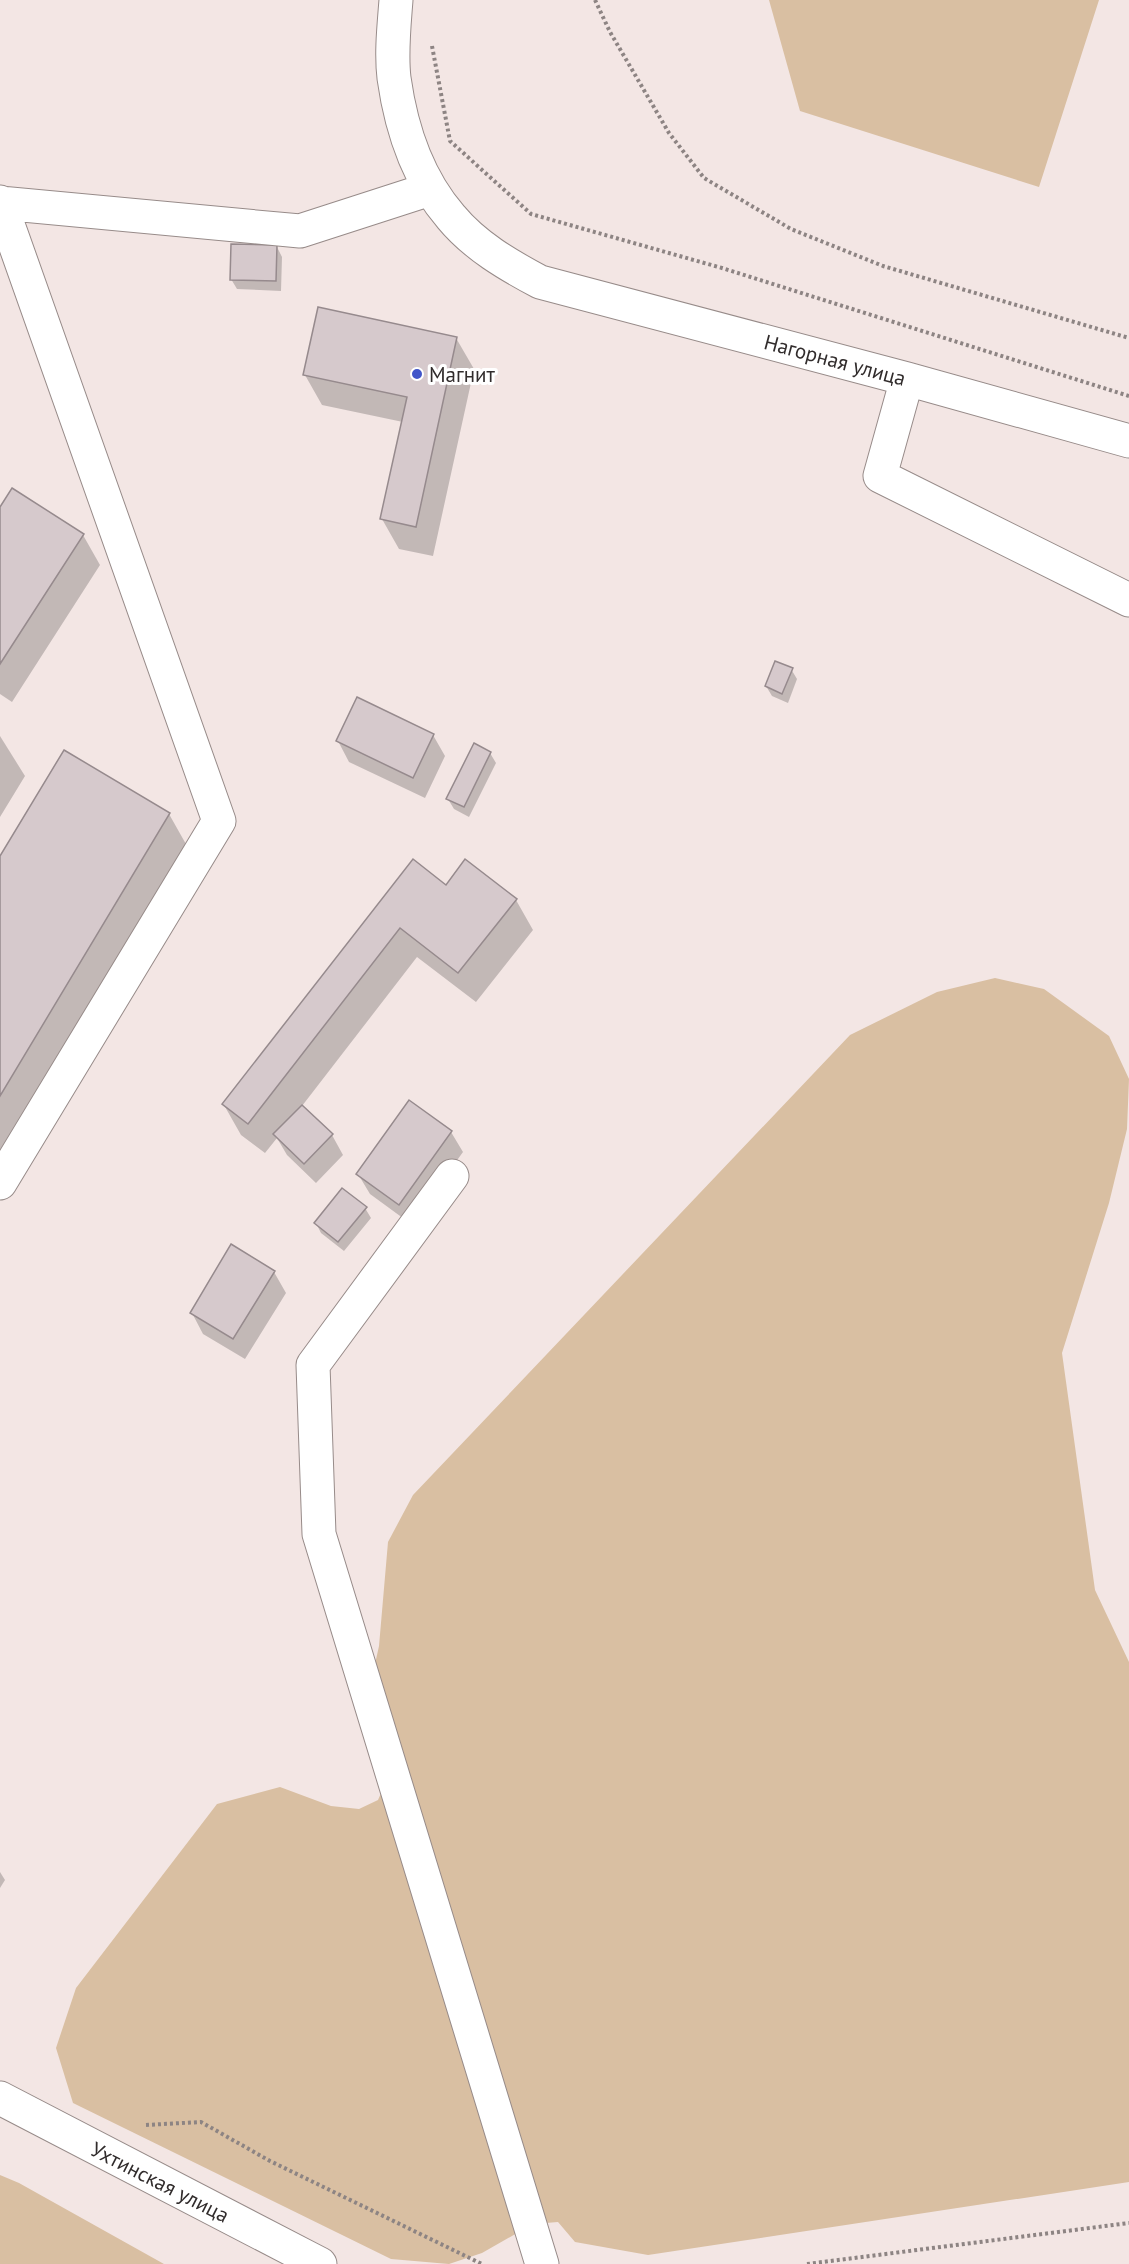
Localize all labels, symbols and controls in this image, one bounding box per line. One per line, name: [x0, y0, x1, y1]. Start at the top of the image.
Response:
street label: Нагорная улица: [761, 328, 909, 392]
place label: Магнит: [429, 361, 496, 388]
marker: Магнит: [410, 367, 424, 381]
street label: Ухтинская улица: [86, 2136, 234, 2228]

